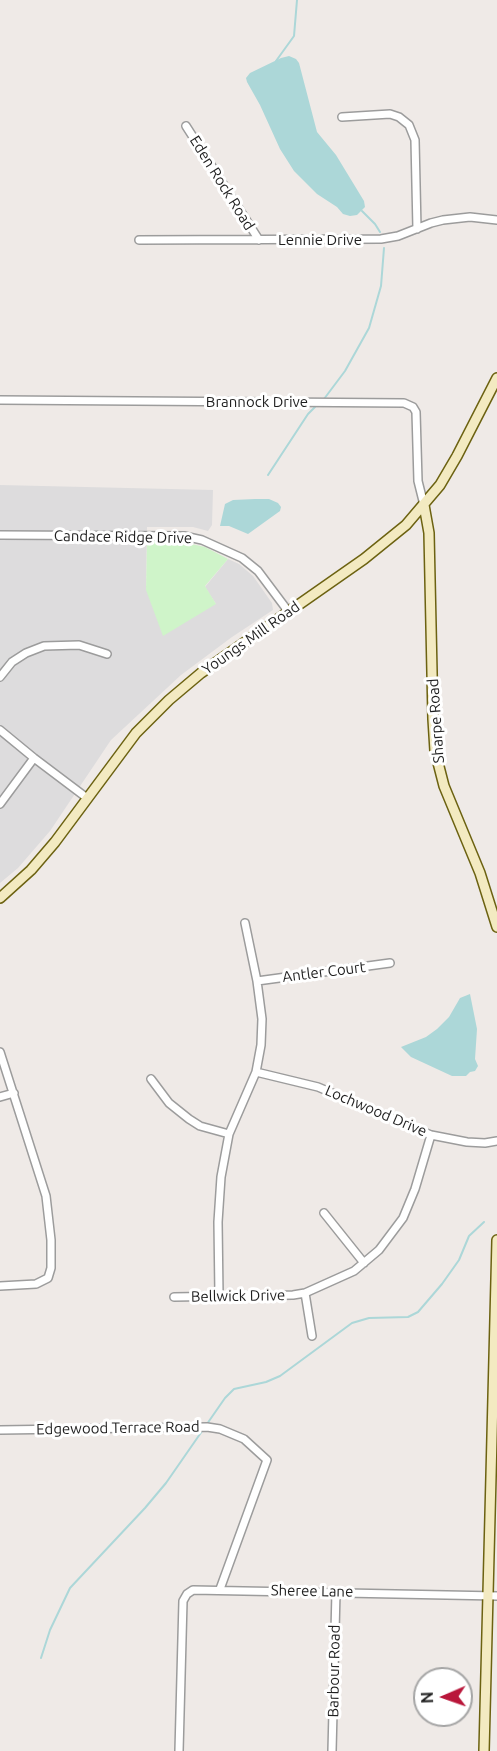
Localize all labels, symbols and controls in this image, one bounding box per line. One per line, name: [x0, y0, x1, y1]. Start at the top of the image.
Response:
street label: Eden Rock Road: [186, 132, 258, 234]
street label: Lennie Drive: [278, 231, 362, 249]
street label: Brannock Drive: [206, 393, 308, 411]
street label: Candace Ridge Drive: [54, 527, 192, 547]
street label: Youngs Mill Road: [199, 598, 303, 678]
street label: Sharpe Road: [424, 678, 448, 764]
street label: Antler Court: [281, 958, 367, 986]
street label: Lochwood Drive: [322, 1081, 430, 1141]
street label: Bellwick Drive: [191, 1286, 285, 1306]
street label: Edgewood Terrace Road: [36, 1418, 200, 1438]
street label: Sheree Lane: [271, 1581, 353, 1601]
street label: Barbour Road: [324, 1624, 344, 1718]
north arrow: [413, 1667, 473, 1727]
text: N: [418, 1691, 436, 1704]

